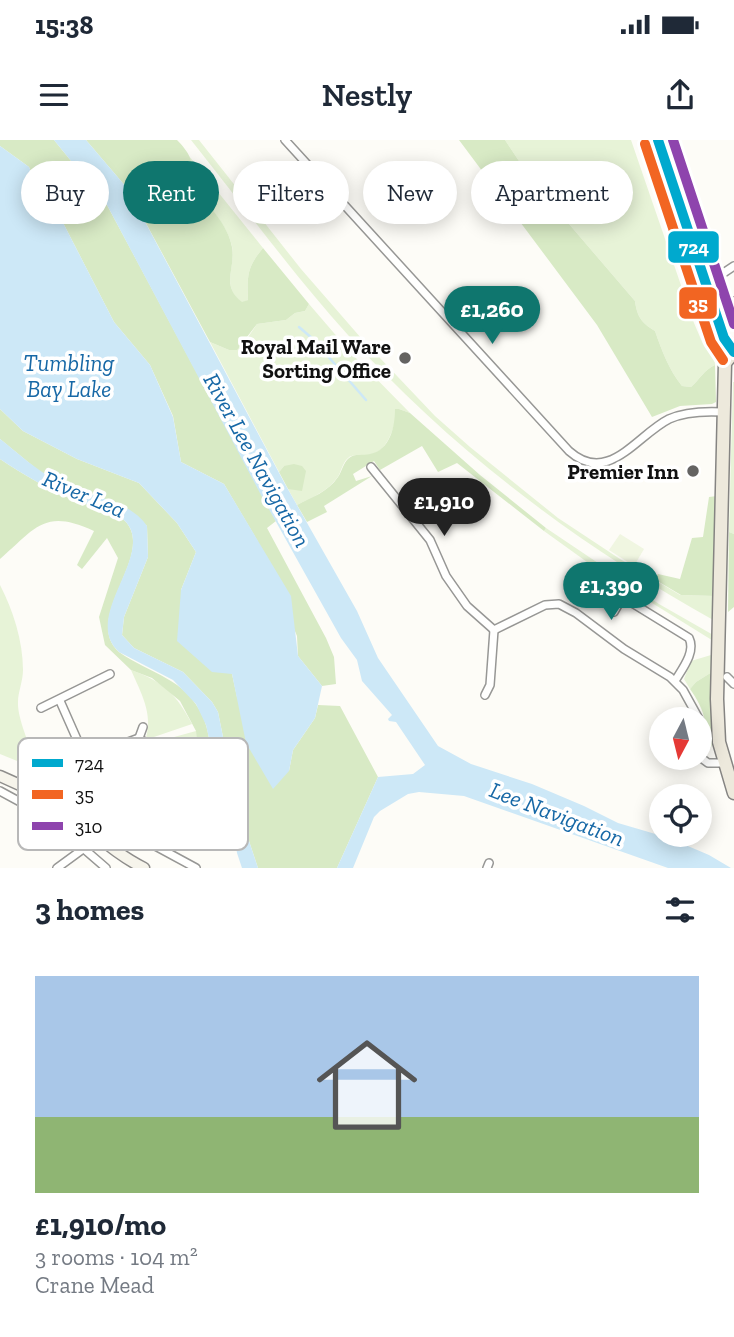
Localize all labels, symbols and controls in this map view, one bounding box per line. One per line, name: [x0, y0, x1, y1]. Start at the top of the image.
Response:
text: 15:38: [35, 9, 93, 41]
icon: menu: [35, 76, 73, 114]
text: Nestly: [322, 76, 412, 114]
icon: share: [661, 76, 699, 114]
chip: Buy: [21, 161, 109, 224]
chip: Rent: [123, 161, 219, 224]
chip: Filters: [233, 161, 349, 224]
chip: New: [363, 161, 457, 224]
chip: Apartment: [471, 161, 633, 224]
line badge: 724: [667, 230, 720, 264]
text: 724: [679, 236, 709, 259]
pin: £1,260: [435, 286, 549, 346]
line badge: 35: [678, 286, 718, 320]
text: 35: [688, 292, 708, 315]
text: £1,260: [460, 295, 524, 323]
place label: Royal Mail Ware Sorting Office: [241, 334, 391, 383]
water label: Tumbling Bay Lake: [24, 349, 115, 403]
marker: Royal Mail Ware Sorting Office: [397, 350, 413, 366]
water label: River Lee Navigation: [198, 368, 316, 552]
place label: Premier Inn: [567, 459, 680, 484]
marker: Premier Inn: [685, 463, 701, 479]
water label: River Lea: [39, 464, 129, 524]
pin: £1,910: [387, 478, 501, 538]
text: £1,910: [414, 487, 474, 515]
pin: £1,390: [554, 562, 668, 622]
text: £1,390: [579, 571, 643, 599]
north arrow: [649, 707, 712, 770]
map controls: [649, 707, 712, 847]
legend: [18, 738, 248, 850]
text: 724: [75, 752, 104, 775]
water label: Lee Navigation: [486, 776, 628, 852]
text: 35: [75, 783, 94, 806]
button: locate: [649, 784, 712, 847]
text: 310: [75, 815, 103, 838]
icon: filters: [661, 891, 699, 929]
text: 3 homes: [35, 892, 144, 928]
icon: home: [304, 1022, 430, 1148]
text: £1,910/mo: [35, 1207, 166, 1243]
text: 3 rooms · 104 m²: [35, 1243, 198, 1271]
text: Crane Mead: [35, 1271, 154, 1299]

